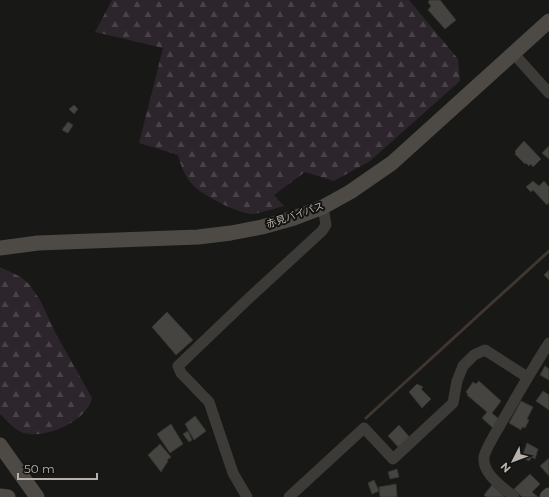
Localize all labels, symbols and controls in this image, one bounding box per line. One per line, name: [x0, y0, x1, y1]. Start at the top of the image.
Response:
street label: 赤見バイパス: [265, 199, 325, 231]
north arrow: [493, 441, 533, 481]
scale bar: [18, 455, 97, 481]
text: N: [497, 460, 514, 476]
text: 50 m: [24, 461, 55, 476]

